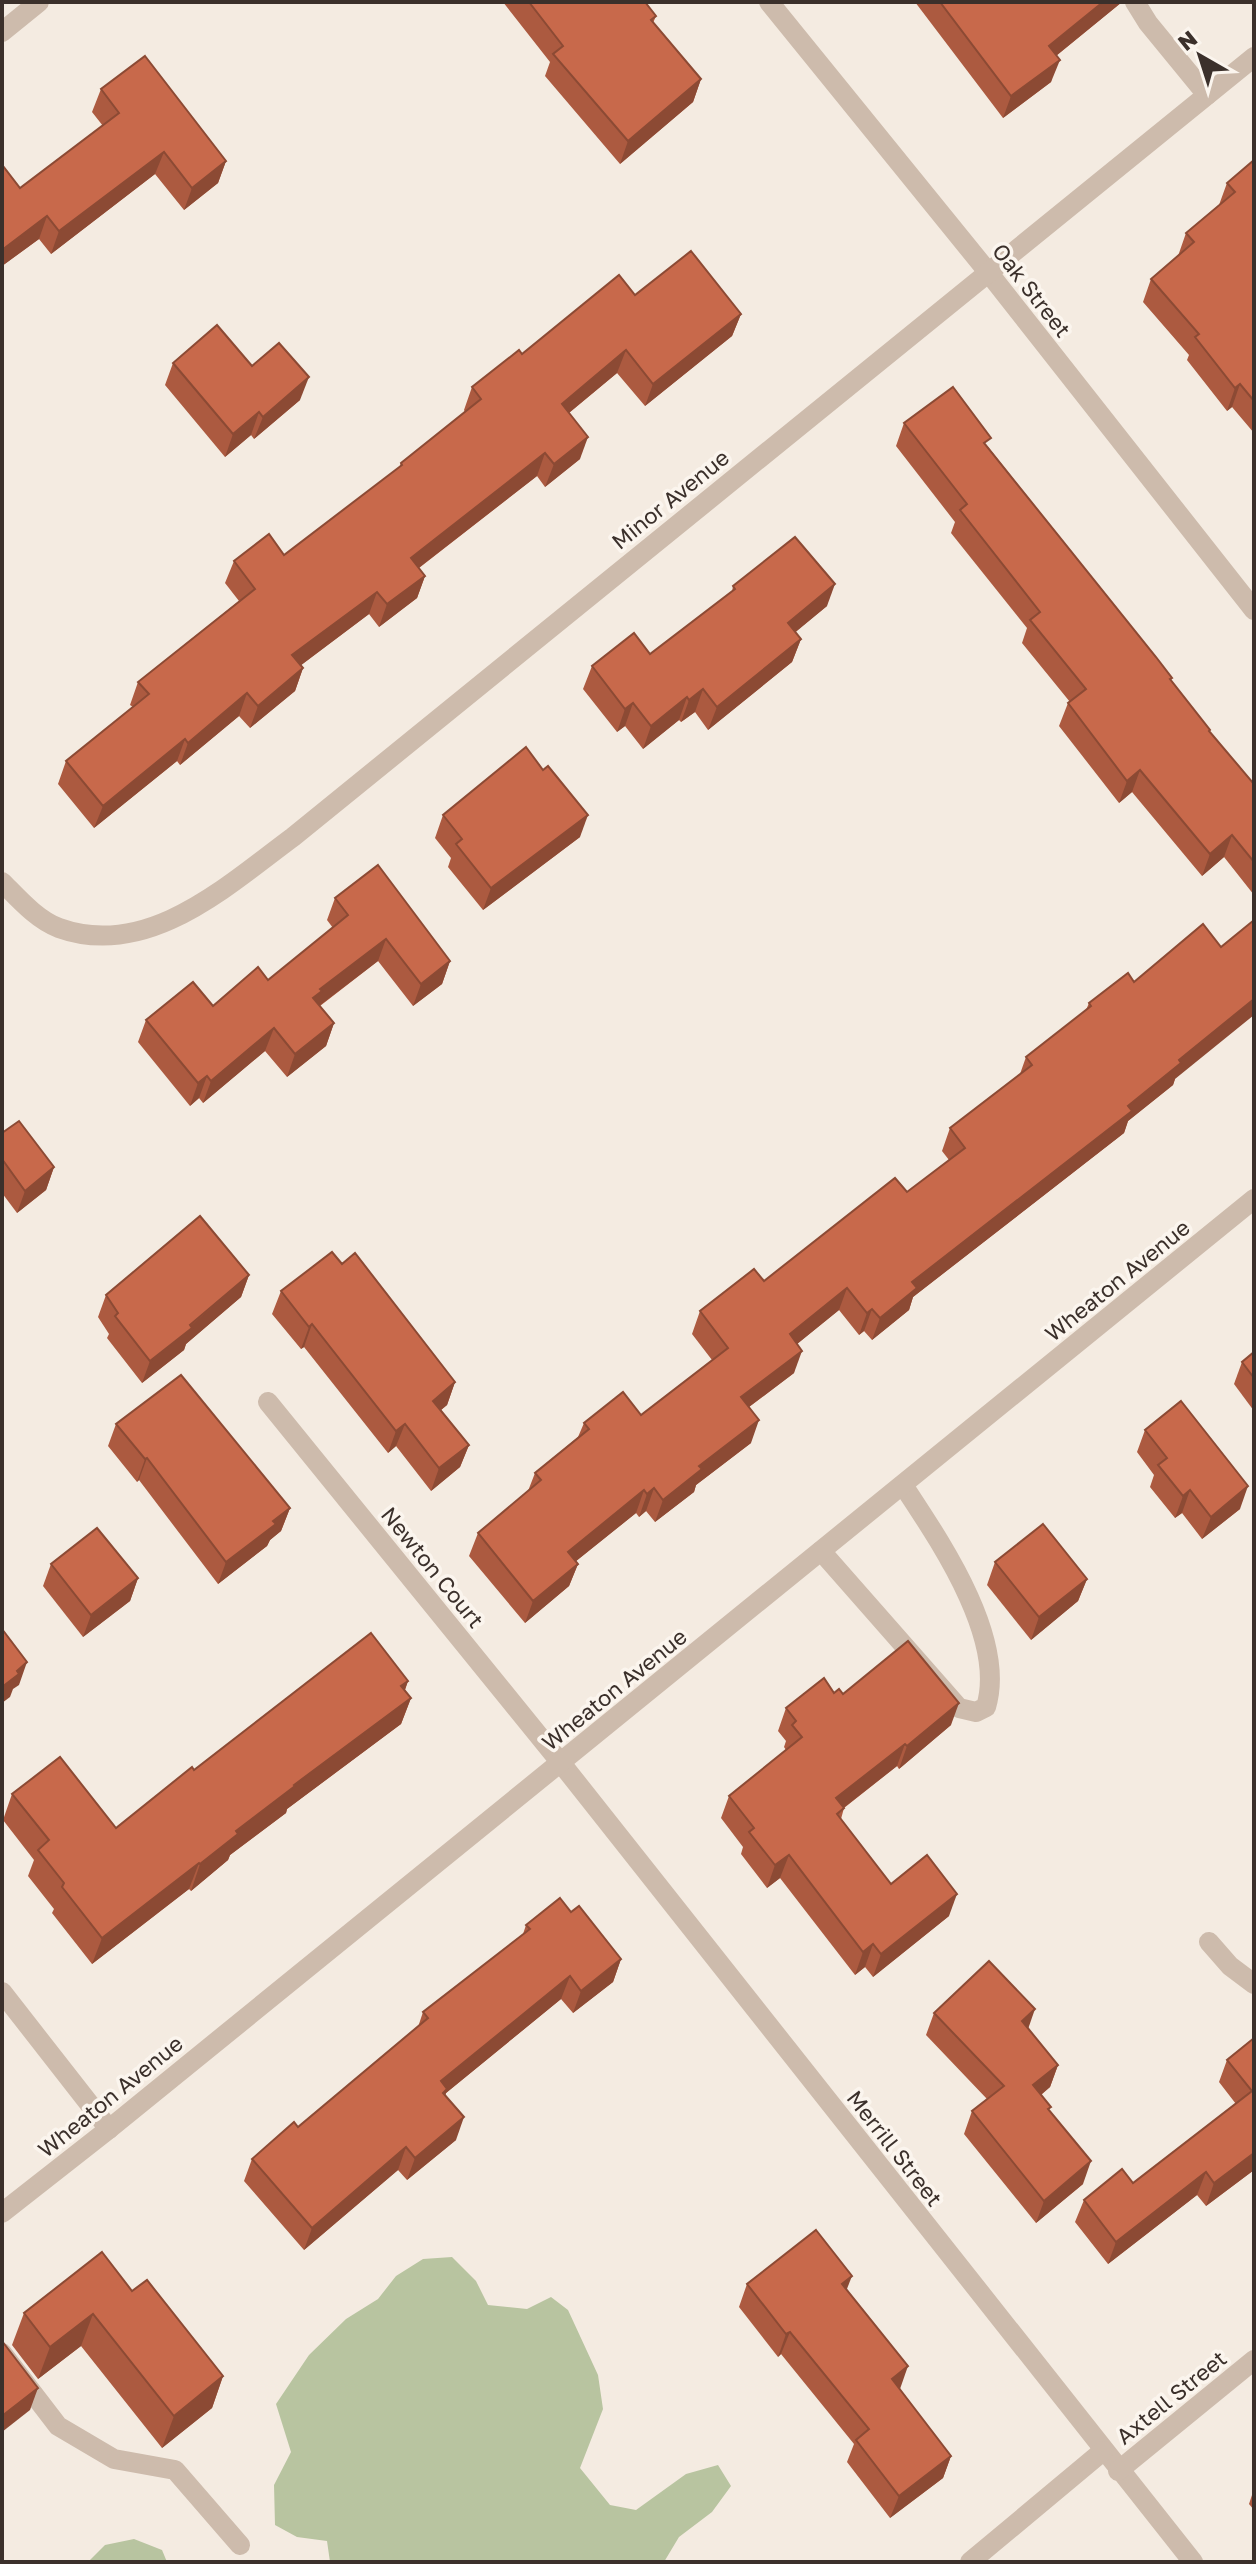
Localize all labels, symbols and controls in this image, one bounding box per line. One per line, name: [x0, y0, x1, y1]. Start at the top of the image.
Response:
north arrow: [1160, 16, 1240, 96]
text: N: [1172, 24, 1202, 56]
street label: Oak Street: [987, 238, 1077, 342]
street label: Minor Avenue: [606, 443, 734, 555]
street label: Wheaton Avenue: [1039, 1213, 1195, 1347]
street label: Newton Court: [376, 1501, 490, 1633]
street label: Wheaton Avenue: [536, 1622, 692, 1756]
street label: Wheaton Avenue: [32, 2029, 188, 2163]
street label: Merrill Street: [841, 2085, 949, 2211]
street label: Axtell Street: [1110, 2344, 1232, 2450]

